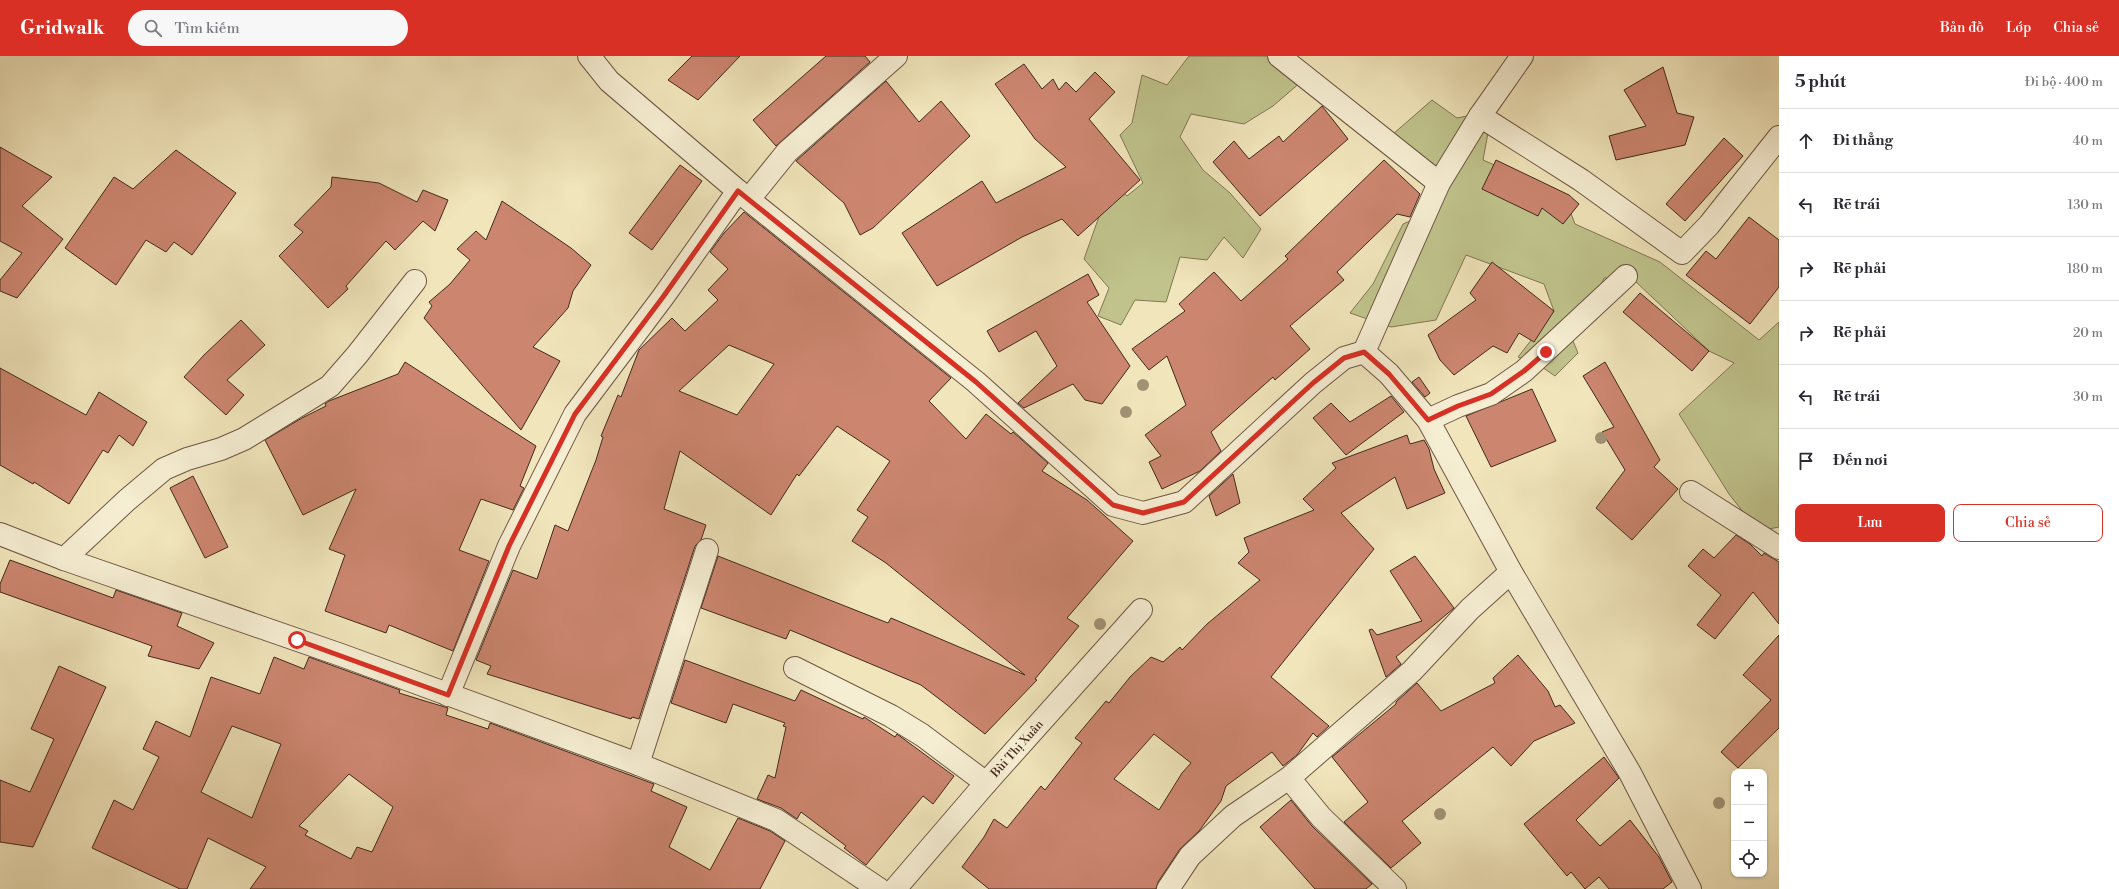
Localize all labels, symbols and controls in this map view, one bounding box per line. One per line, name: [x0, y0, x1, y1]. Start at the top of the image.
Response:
search box: [128, 10, 408, 46]
text: Gridwalk: [20, 16, 104, 40]
icon: search: [142, 17, 164, 39]
text: Tìm kiếm: [174, 19, 240, 38]
text: Bản đồ: [1940, 19, 1984, 37]
text: Lớp: [2006, 19, 2031, 37]
text: Chia sẻ: [2053, 19, 2099, 37]
text: 5 phút: [1795, 71, 1846, 93]
text: Đi bộ · 400 m: [2025, 74, 2103, 90]
icon: ahead: [1795, 130, 1817, 152]
text: Đi thẳng: [1833, 131, 1893, 150]
text: 40 m: [2073, 133, 2103, 149]
icon: left: [1795, 194, 1817, 216]
text: Rẽ trái: [1833, 195, 1880, 214]
text: 130 m: [2068, 197, 2103, 213]
icon: right: [1795, 258, 1817, 280]
text: Rẽ phải: [1833, 259, 1886, 278]
text: 180 m: [2067, 261, 2103, 277]
icon: right: [1795, 322, 1817, 344]
text: Rẽ phải: [1833, 323, 1886, 342]
text: 20 m: [2073, 325, 2103, 341]
route end: [1537, 343, 1555, 361]
icon: left: [1795, 386, 1817, 408]
text: Rẽ trái: [1833, 387, 1880, 406]
text: 30 m: [2073, 389, 2103, 405]
icon: arrive: [1795, 450, 1817, 472]
text: Đến nơi: [1833, 451, 1887, 470]
button: Lưu: [1795, 504, 1945, 542]
button: Chia sẻ: [1953, 504, 2103, 542]
route start: [288, 631, 306, 649]
street label: Bùi Thị Xuân: [987, 717, 1046, 781]
map controls: [1731, 769, 1767, 877]
button: +: [1731, 769, 1767, 805]
button: −: [1731, 805, 1767, 841]
button: locate: [1731, 841, 1767, 877]

